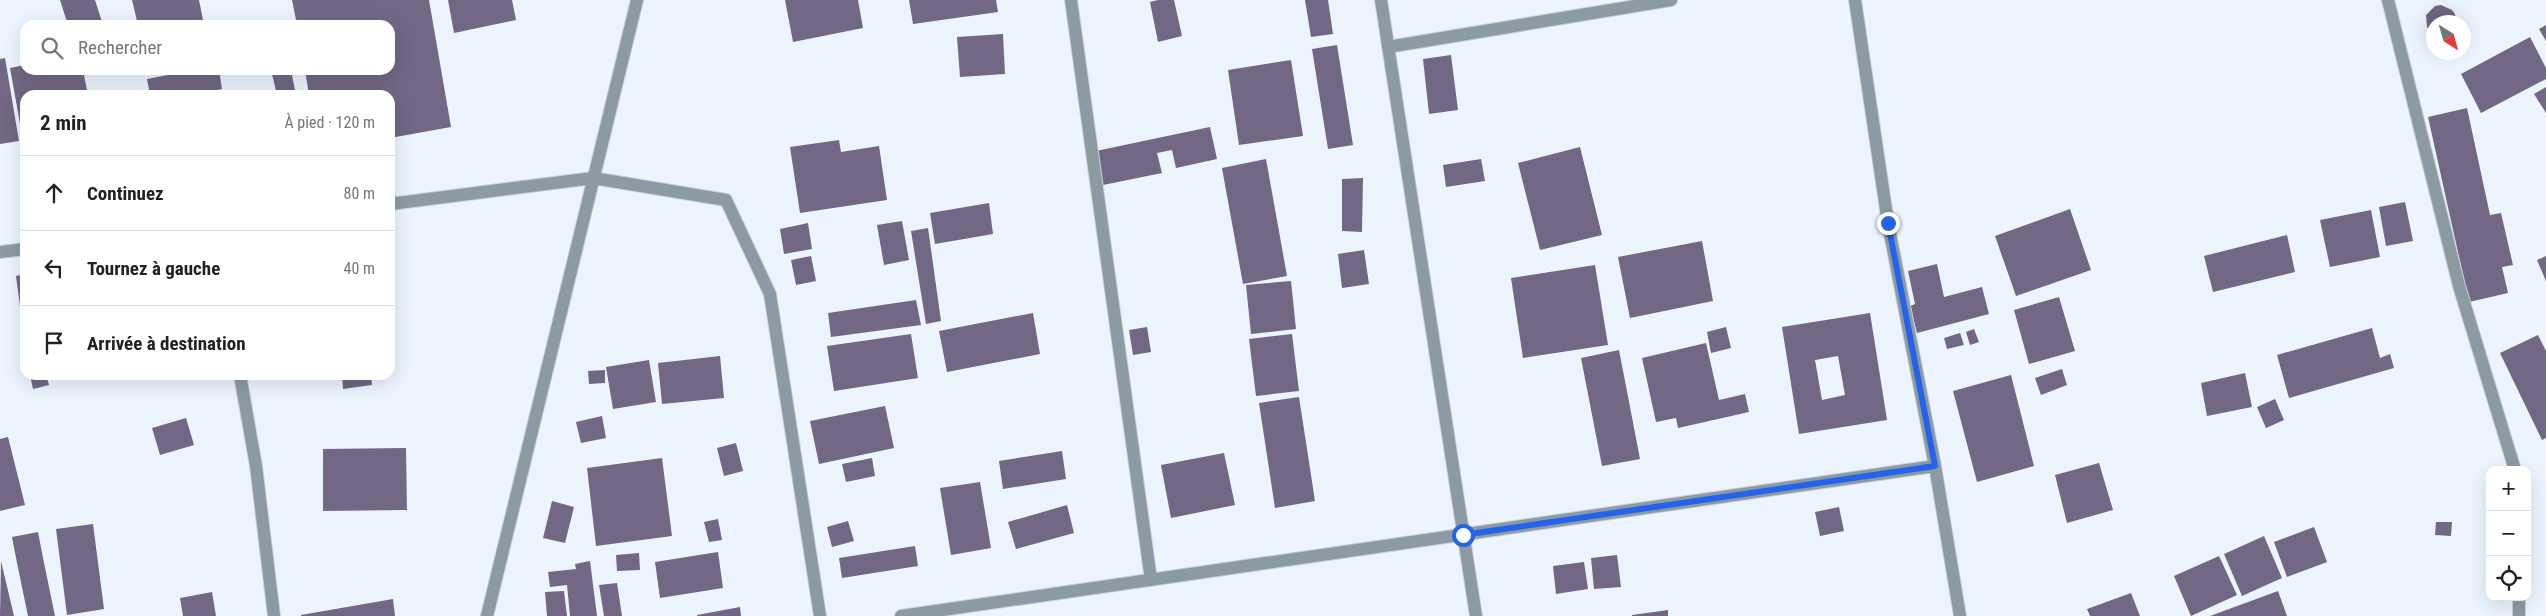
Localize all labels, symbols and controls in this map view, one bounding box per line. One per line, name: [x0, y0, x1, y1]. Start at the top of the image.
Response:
north arrow: [2426, 15, 2471, 60]
search box: [20, 20, 395, 75]
icon: search: [38, 34, 66, 62]
text: Rechercher: [78, 36, 162, 59]
text: 2 min: [40, 111, 87, 135]
text: À pied · 120 m: [284, 113, 375, 132]
icon: ahead: [40, 179, 68, 207]
text: Continuez: [87, 182, 164, 205]
text: 80 m: [343, 184, 375, 203]
route end: [1877, 212, 1900, 235]
icon: left: [40, 254, 68, 282]
text: Tournez à gauche: [87, 257, 220, 280]
text: 40 m: [343, 259, 375, 278]
icon: arrive: [40, 329, 68, 357]
text: Arrivée à destination: [87, 332, 246, 355]
map controls: [2486, 466, 2531, 601]
button: +: [2486, 466, 2531, 511]
button: −: [2486, 511, 2531, 556]
route start: [1452, 524, 1475, 547]
button: locate: [2486, 556, 2531, 601]

